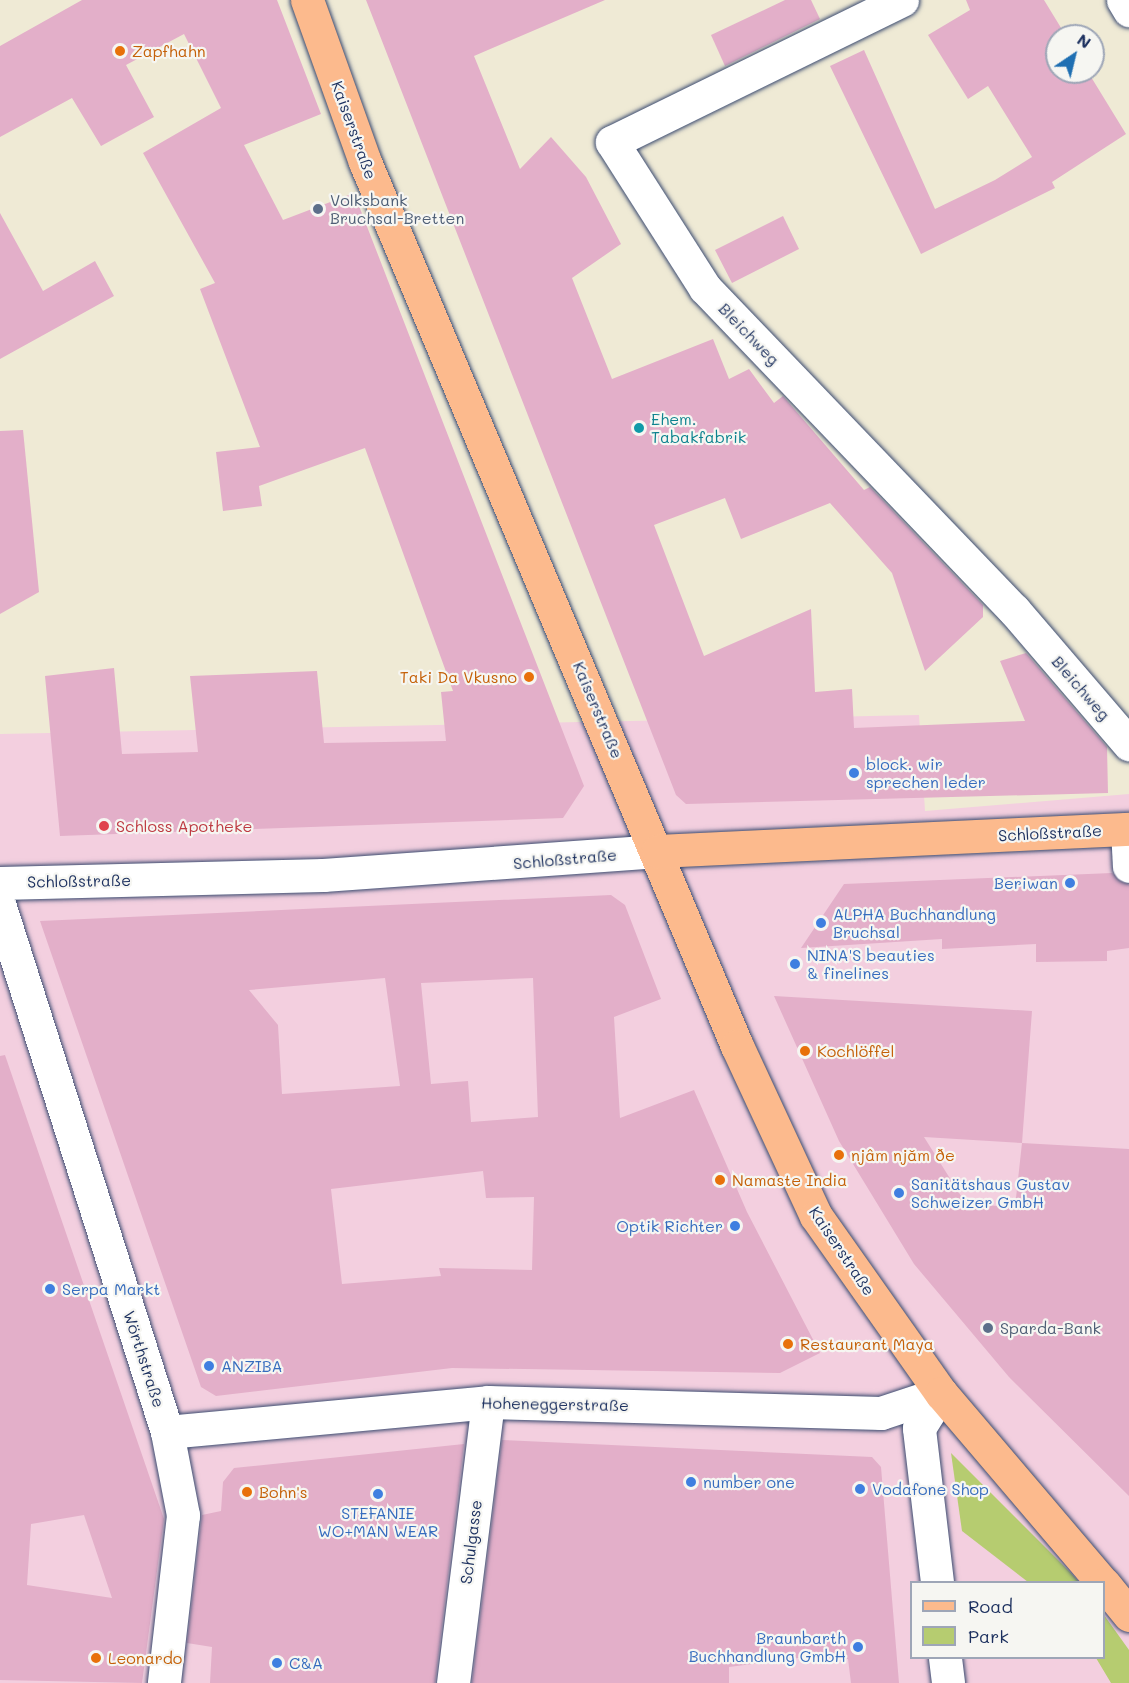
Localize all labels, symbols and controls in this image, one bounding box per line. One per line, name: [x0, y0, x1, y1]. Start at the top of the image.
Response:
north arrow: [1045, 24, 1105, 84]
text: N: [1073, 28, 1095, 53]
place label: Zapfhahn: [132, 41, 206, 61]
marker: Zapfhahn: [113, 44, 127, 58]
street label: Kaiserstraße: [327, 78, 381, 182]
place label: Volksbank Bruchsal-Bretten: [330, 190, 464, 228]
marker: Volksbank Bruchsal-Bretten: [311, 202, 325, 216]
street label: Bleichweg: [715, 299, 783, 369]
place label: Ehem. Tabakfabrik: [651, 409, 746, 447]
marker: Ehem. Tabakfabrik: [632, 421, 646, 435]
street label: Bleichweg: [1048, 652, 1114, 724]
street label: Kaiserstraße: [569, 659, 627, 761]
place label: Taki Da Vkusno: [400, 667, 517, 687]
marker: Taki Da Vkusno: [522, 670, 536, 684]
place label: block. wir sprechen leder: [866, 754, 986, 792]
marker: block. wir sprechen leder: [847, 766, 861, 780]
place label: Schloss Apotheke: [116, 816, 252, 836]
marker: Schloss Apotheke: [97, 819, 111, 833]
street label: Schloßstraße: [998, 821, 1102, 845]
street label: Schloßstraße: [512, 845, 618, 873]
street label: Schloßstraße: [27, 870, 131, 892]
place label: Beriwan: [994, 873, 1058, 893]
marker: Beriwan: [1063, 876, 1077, 890]
place label: ALPHA Buchhandlung Bruchsal: [833, 904, 996, 942]
marker: ALPHA Buchhandlung Bruchsal: [814, 916, 828, 930]
place label: NINA'S beauties & finelines: [807, 945, 935, 983]
marker: NINA'S beauties & finelines: [788, 957, 802, 971]
place label: Kochlöffel: [817, 1041, 895, 1061]
marker: Kochlöffel: [798, 1044, 812, 1058]
place label: njâm njăm ðe: [851, 1145, 955, 1165]
marker: njâm njăm ðe: [832, 1148, 846, 1162]
place label: Namaste India: [732, 1170, 847, 1190]
marker: Namaste India: [713, 1173, 727, 1187]
place label: Sanitätshaus Gustav Schweizer GmbH: [911, 1174, 1070, 1212]
marker: Sanitätshaus Gustav Schweizer GmbH: [892, 1186, 906, 1200]
street label: Kaiserstraße: [805, 1203, 879, 1299]
place label: Optik Richter: [616, 1216, 723, 1236]
marker: Optik Richter: [728, 1219, 742, 1233]
place label: Serpa Markt: [62, 1279, 160, 1299]
marker: Serpa Markt: [43, 1282, 57, 1296]
street label: Wörthstraße: [119, 1308, 169, 1410]
place label: Sparda-Bank: [1000, 1318, 1101, 1338]
marker: Sparda-Bank: [981, 1321, 995, 1335]
place label: Restaurant Maya: [800, 1334, 934, 1354]
marker: Restaurant Maya: [781, 1337, 795, 1351]
place label: ANZIBA: [221, 1356, 283, 1376]
marker: ANZIBA: [202, 1359, 216, 1373]
street label: Hoheneggerstraße: [481, 1393, 629, 1415]
place label: number one: [703, 1472, 795, 1492]
marker: number one: [684, 1475, 698, 1489]
place label: Vodafone Shop: [872, 1479, 989, 1499]
place label: Bohn's: [259, 1482, 308, 1502]
marker: Vodafone Shop: [853, 1482, 867, 1496]
marker: Bohn's: [240, 1485, 254, 1499]
marker: STEFANIE WO+MAN WEAR: [371, 1487, 385, 1501]
street label: Schulgasse: [456, 1499, 486, 1585]
place label: STEFANIE WO+MAN WEAR: [318, 1503, 438, 1541]
legend: [910, 1581, 1105, 1659]
text: Road: [968, 1594, 1013, 1618]
text: Park: [968, 1624, 1009, 1648]
place label: Braunbarth Buchhandlung GmbH: [689, 1628, 846, 1666]
marker: Braunbarth Buchhandlung GmbH: [851, 1640, 865, 1654]
place label: Leonardo: [108, 1648, 182, 1668]
marker: Leonardo: [89, 1651, 103, 1665]
place label: C&A: [289, 1653, 323, 1673]
marker: C&A: [270, 1656, 284, 1670]

